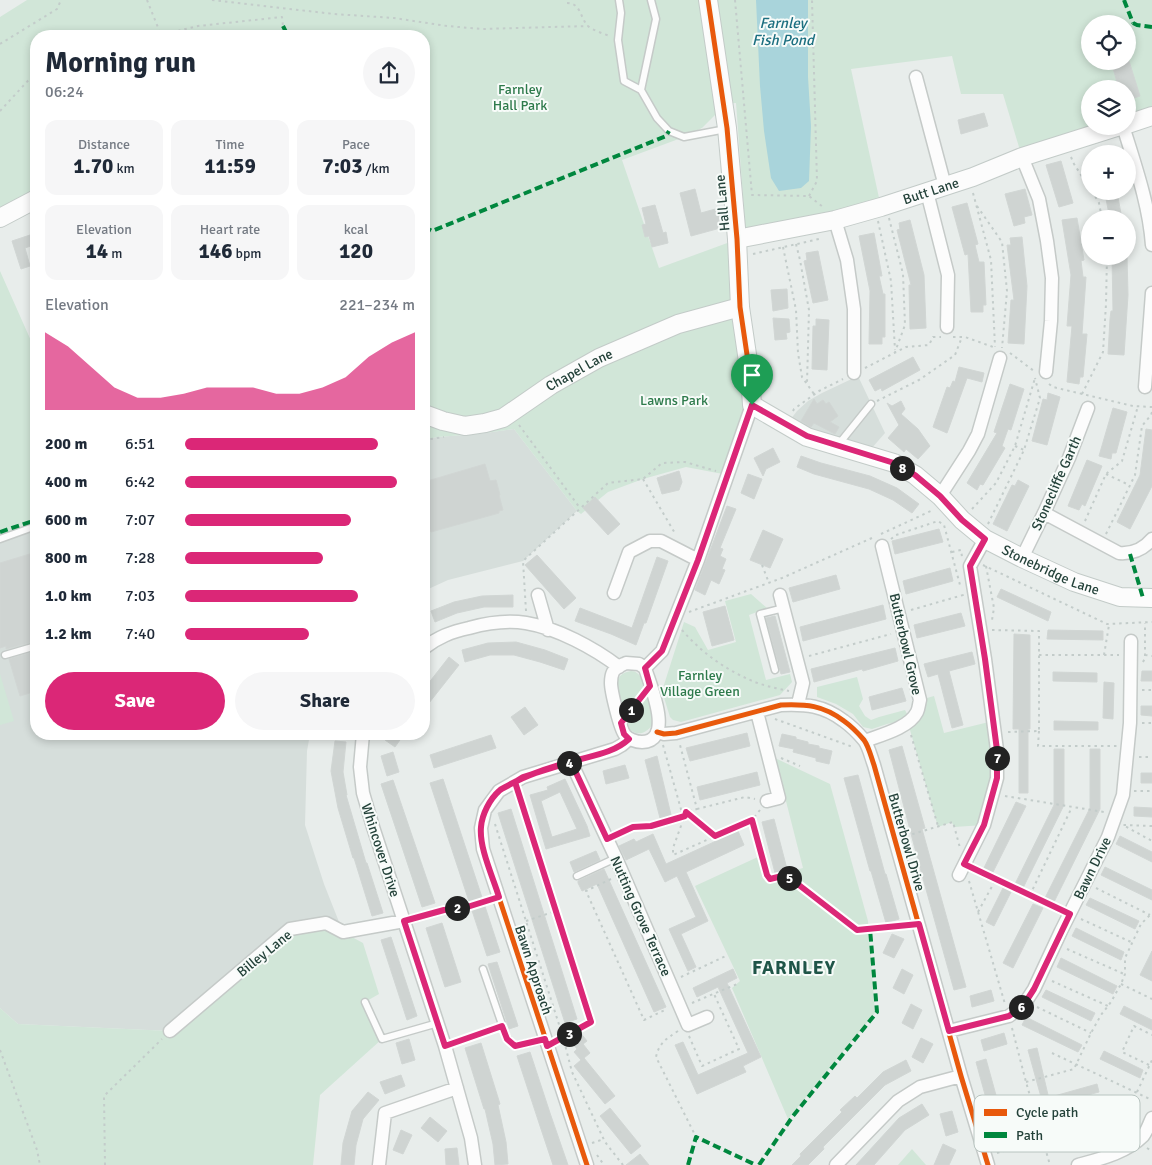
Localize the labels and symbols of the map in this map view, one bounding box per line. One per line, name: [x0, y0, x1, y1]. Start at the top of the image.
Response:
water label: Farnley Fish Pond: [752, 14, 816, 49]
park label: Farnley Hall Park: [493, 81, 547, 114]
street label: Hall Lane: [712, 174, 733, 232]
street label: Butt Lane: [901, 174, 961, 208]
street label: Chapel Lane: [542, 345, 615, 395]
pin: [731, 354, 773, 405]
park label: Lawns Park: [640, 392, 708, 409]
street label: Stonecliffe Garth: [1028, 433, 1085, 533]
pin: 8: [890, 456, 914, 480]
street label: Stonebridge Lane: [999, 541, 1101, 599]
street label: Butterbowl Grove: [886, 592, 925, 697]
park label: Farnley Village Green: [660, 667, 740, 700]
pin: 1: [618, 698, 644, 722]
pin: 7: [984, 746, 1010, 770]
pin: 4: [556, 750, 582, 776]
street label: Butterbowl Drive: [884, 791, 929, 893]
street label: Whincover Drive: [357, 801, 404, 899]
street label: Bawn Drive: [1070, 834, 1115, 902]
street label: Nutting Grove Terrace: [606, 853, 675, 979]
pin: 5: [776, 866, 802, 890]
pin: 2: [444, 896, 470, 920]
street label: Bawn Approach: [511, 923, 556, 1017]
street label: Billey Lane: [233, 926, 295, 981]
district label: FARNLEY: [752, 956, 836, 980]
pin: 6: [1008, 994, 1034, 1020]
pin: 3: [556, 1022, 582, 1046]
legend: [974, 1095, 1140, 1152]
text: Cycle path: [1016, 1104, 1078, 1121]
text: Path: [1016, 1127, 1043, 1144]

